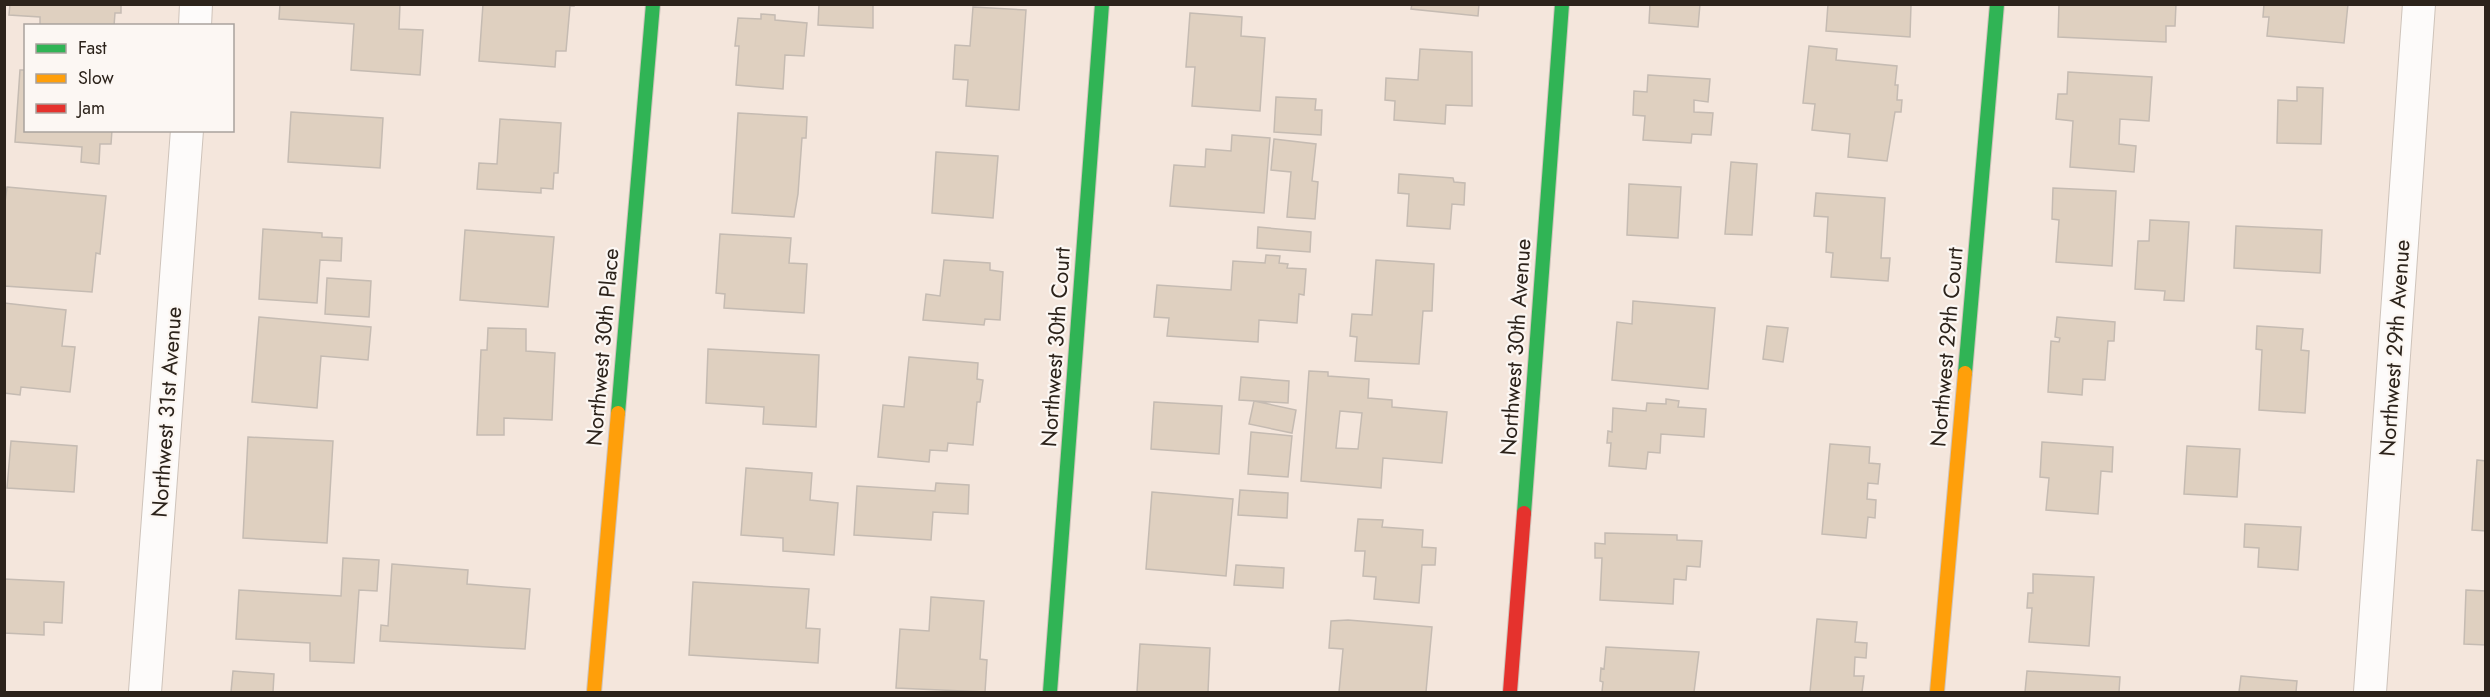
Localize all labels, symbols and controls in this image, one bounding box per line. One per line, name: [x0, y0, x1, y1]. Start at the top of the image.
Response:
legend: [24, 24, 234, 132]
text: Fast: [78, 35, 107, 61]
text: Slow: [78, 65, 115, 91]
text: Jam: [76, 95, 105, 121]
street label: Northwest 30th Avenue: [1491, 238, 1539, 456]
street label: Northwest 29th Avenue: [2370, 239, 2418, 457]
street label: Northwest 30th Court: [1032, 245, 1078, 448]
street label: Northwest 29th Court: [1921, 245, 1971, 448]
street label: Northwest 30th Place: [577, 247, 627, 447]
street label: Northwest 31st Avenue: [143, 306, 189, 518]

